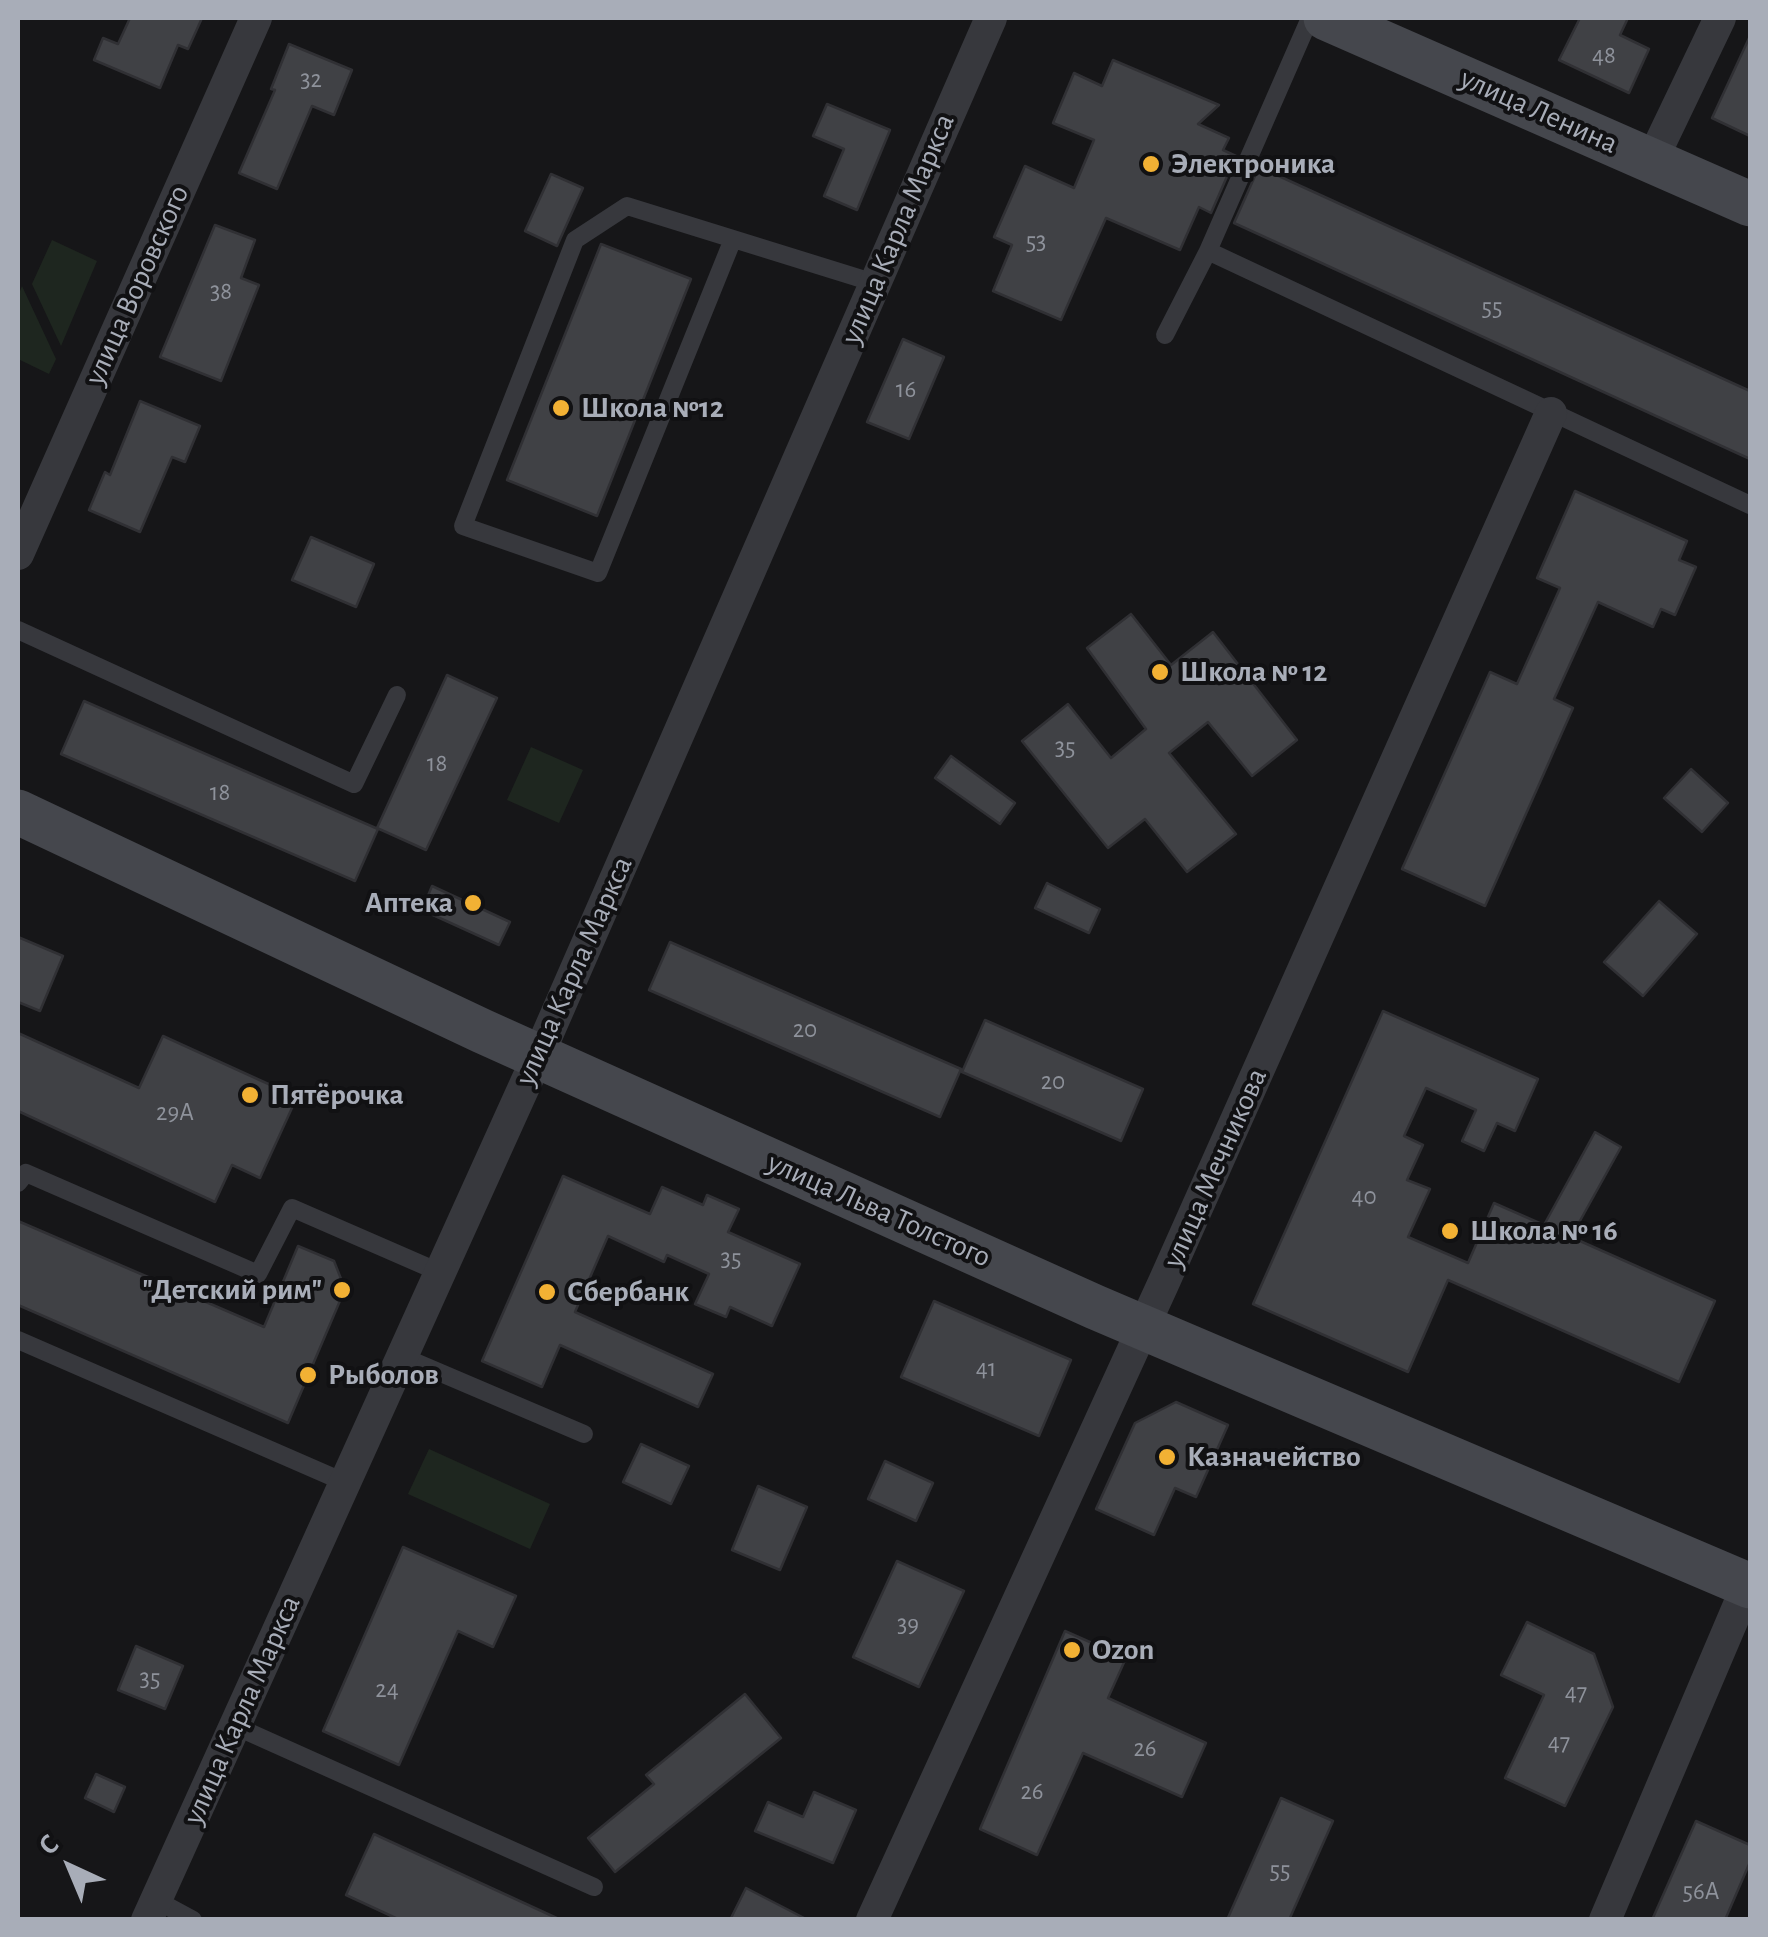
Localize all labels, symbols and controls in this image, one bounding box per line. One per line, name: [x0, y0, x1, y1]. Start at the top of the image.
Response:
house number: 48: [1592, 40, 1616, 70]
street label: улица Ленина: [1455, 60, 1623, 162]
house number: 32: [300, 64, 322, 94]
street label: улица Карла Маркса: [833, 108, 963, 350]
place label: Электроника: [1171, 146, 1335, 182]
marker: Электроника: [1140, 153, 1162, 175]
street label: улица Воровского: [77, 180, 197, 390]
house number: 53: [1026, 226, 1046, 256]
house number: 38: [210, 276, 232, 306]
house number: 55: [1482, 292, 1502, 322]
house number: 16: [896, 374, 916, 404]
place label: Школа №12: [581, 390, 724, 426]
marker: Школа №12: [550, 397, 572, 419]
place label: Школа № 12: [1180, 654, 1327, 690]
marker: Школа № 12: [1149, 661, 1171, 683]
house number: 35: [1055, 732, 1075, 762]
house number: 18: [427, 748, 447, 778]
house number: 18: [210, 777, 230, 807]
street label: улица Карла Маркса: [507, 851, 641, 1091]
place label: Аптека: [365, 885, 453, 921]
marker: Аптека: [462, 892, 484, 914]
house number: 20: [793, 1014, 817, 1044]
street label: улица Мечникова: [1155, 1063, 1275, 1273]
house number: 20: [1041, 1066, 1065, 1096]
place label: Пятёрочка: [270, 1077, 404, 1113]
marker: Пятёрочка: [239, 1084, 261, 1106]
house number: 29А: [156, 1097, 194, 1127]
street label: улица Льва Толстого: [762, 1145, 996, 1275]
house number: 40: [1351, 1181, 1377, 1211]
place label: Школа № 16: [1470, 1213, 1618, 1249]
marker: Школа № 16: [1439, 1220, 1461, 1242]
house number: 35: [721, 1243, 741, 1273]
place label: "Детский рим": [142, 1272, 322, 1308]
place label: Сбербанк: [567, 1274, 689, 1310]
marker: "Детский рим": [331, 1279, 353, 1301]
marker: Сбербанк: [536, 1281, 558, 1303]
house number: 41: [976, 1353, 996, 1383]
place label: Рыболов: [328, 1357, 439, 1393]
marker: Рыболов: [297, 1364, 319, 1386]
place label: Казначейство: [1187, 1439, 1361, 1475]
marker: Казначейство: [1156, 1446, 1178, 1468]
street label: улица Карла Маркса: [175, 1590, 309, 1830]
house number: 39: [897, 1609, 919, 1639]
place label: Ozon: [1092, 1632, 1154, 1668]
marker: Ozon: [1061, 1639, 1083, 1661]
house number: 35: [140, 1663, 160, 1693]
house number: 24: [375, 1674, 399, 1704]
house number: 47: [1565, 1677, 1587, 1707]
house number: 47: [1548, 1727, 1570, 1757]
house number: 26: [1133, 1733, 1157, 1763]
house number: 26: [1020, 1776, 1044, 1806]
north arrow: [20, 1817, 120, 1917]
text: С: [34, 1830, 64, 1861]
house number: 55: [1270, 1855, 1290, 1885]
house number: 56А: [1683, 1876, 1719, 1906]

